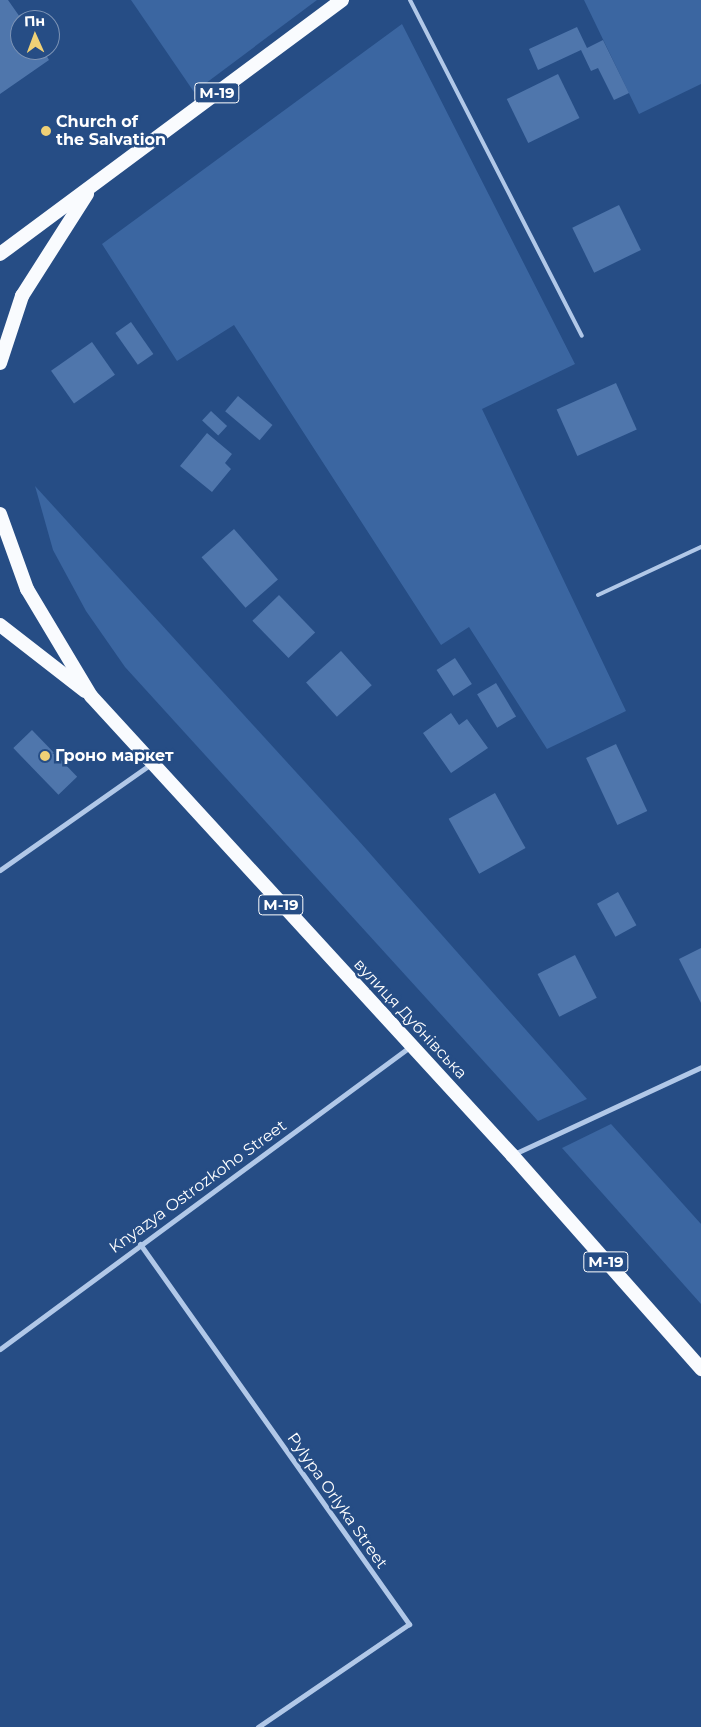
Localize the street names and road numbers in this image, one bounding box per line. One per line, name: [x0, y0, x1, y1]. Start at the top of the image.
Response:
road number: М-19: [193, 80, 241, 106]
road number: М-19: [257, 892, 305, 918]
street label: вулиця Дубнівська: [349, 955, 471, 1083]
street label: Knyazya Ostrozkoho Street: [106, 1116, 290, 1258]
road number: М-19: [582, 1250, 630, 1274]
street label: Pylypa Orlyka Street: [283, 1429, 391, 1573]

